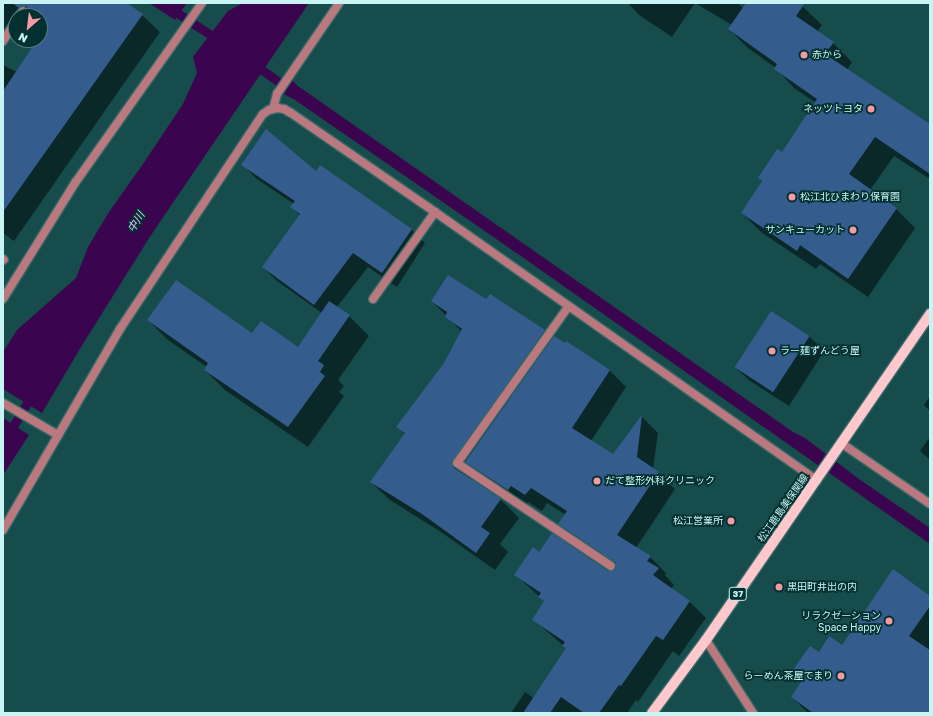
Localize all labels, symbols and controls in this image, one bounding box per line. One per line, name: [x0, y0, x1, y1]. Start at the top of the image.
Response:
north arrow: [8, 8, 48, 48]
text: N: [16, 30, 29, 46]
place label: 赤から: [812, 49, 842, 61]
marker: 赤から: [799, 50, 809, 60]
place label: ネッツトヨタ: [803, 103, 863, 115]
marker: ネッツトヨタ: [866, 104, 876, 114]
place label: 松江北ひまわり保育園: [800, 191, 900, 203]
marker: 松江北ひまわり保育園: [787, 192, 797, 202]
water label: 中川: [125, 209, 147, 235]
place label: サンキューカット: [765, 224, 845, 236]
marker: サンキューカット: [848, 225, 858, 235]
place label: ラー麺ずんどう屋: [780, 345, 860, 357]
marker: ラー麺ずんどう屋: [767, 346, 777, 356]
street label: 松江鹿島美保関線: [755, 472, 811, 544]
place label: だて整形外科クリニック: [605, 475, 715, 487]
marker: だて整形外科クリニック: [592, 476, 602, 486]
place label: 松江営業所: [673, 515, 723, 527]
marker: 松江営業所: [726, 516, 736, 526]
place label: 黒田町井出の内: [787, 581, 857, 593]
marker: 黒田町井出の内: [774, 582, 784, 592]
road number: 37: [728, 587, 748, 601]
place label: リラクゼーション Space Happy: [801, 609, 881, 632]
marker: リラクゼーション Space Happy: [884, 616, 894, 626]
place label: らーめん茶屋てまり: [743, 670, 833, 682]
marker: らーめん茶屋てまり: [836, 671, 846, 681]

